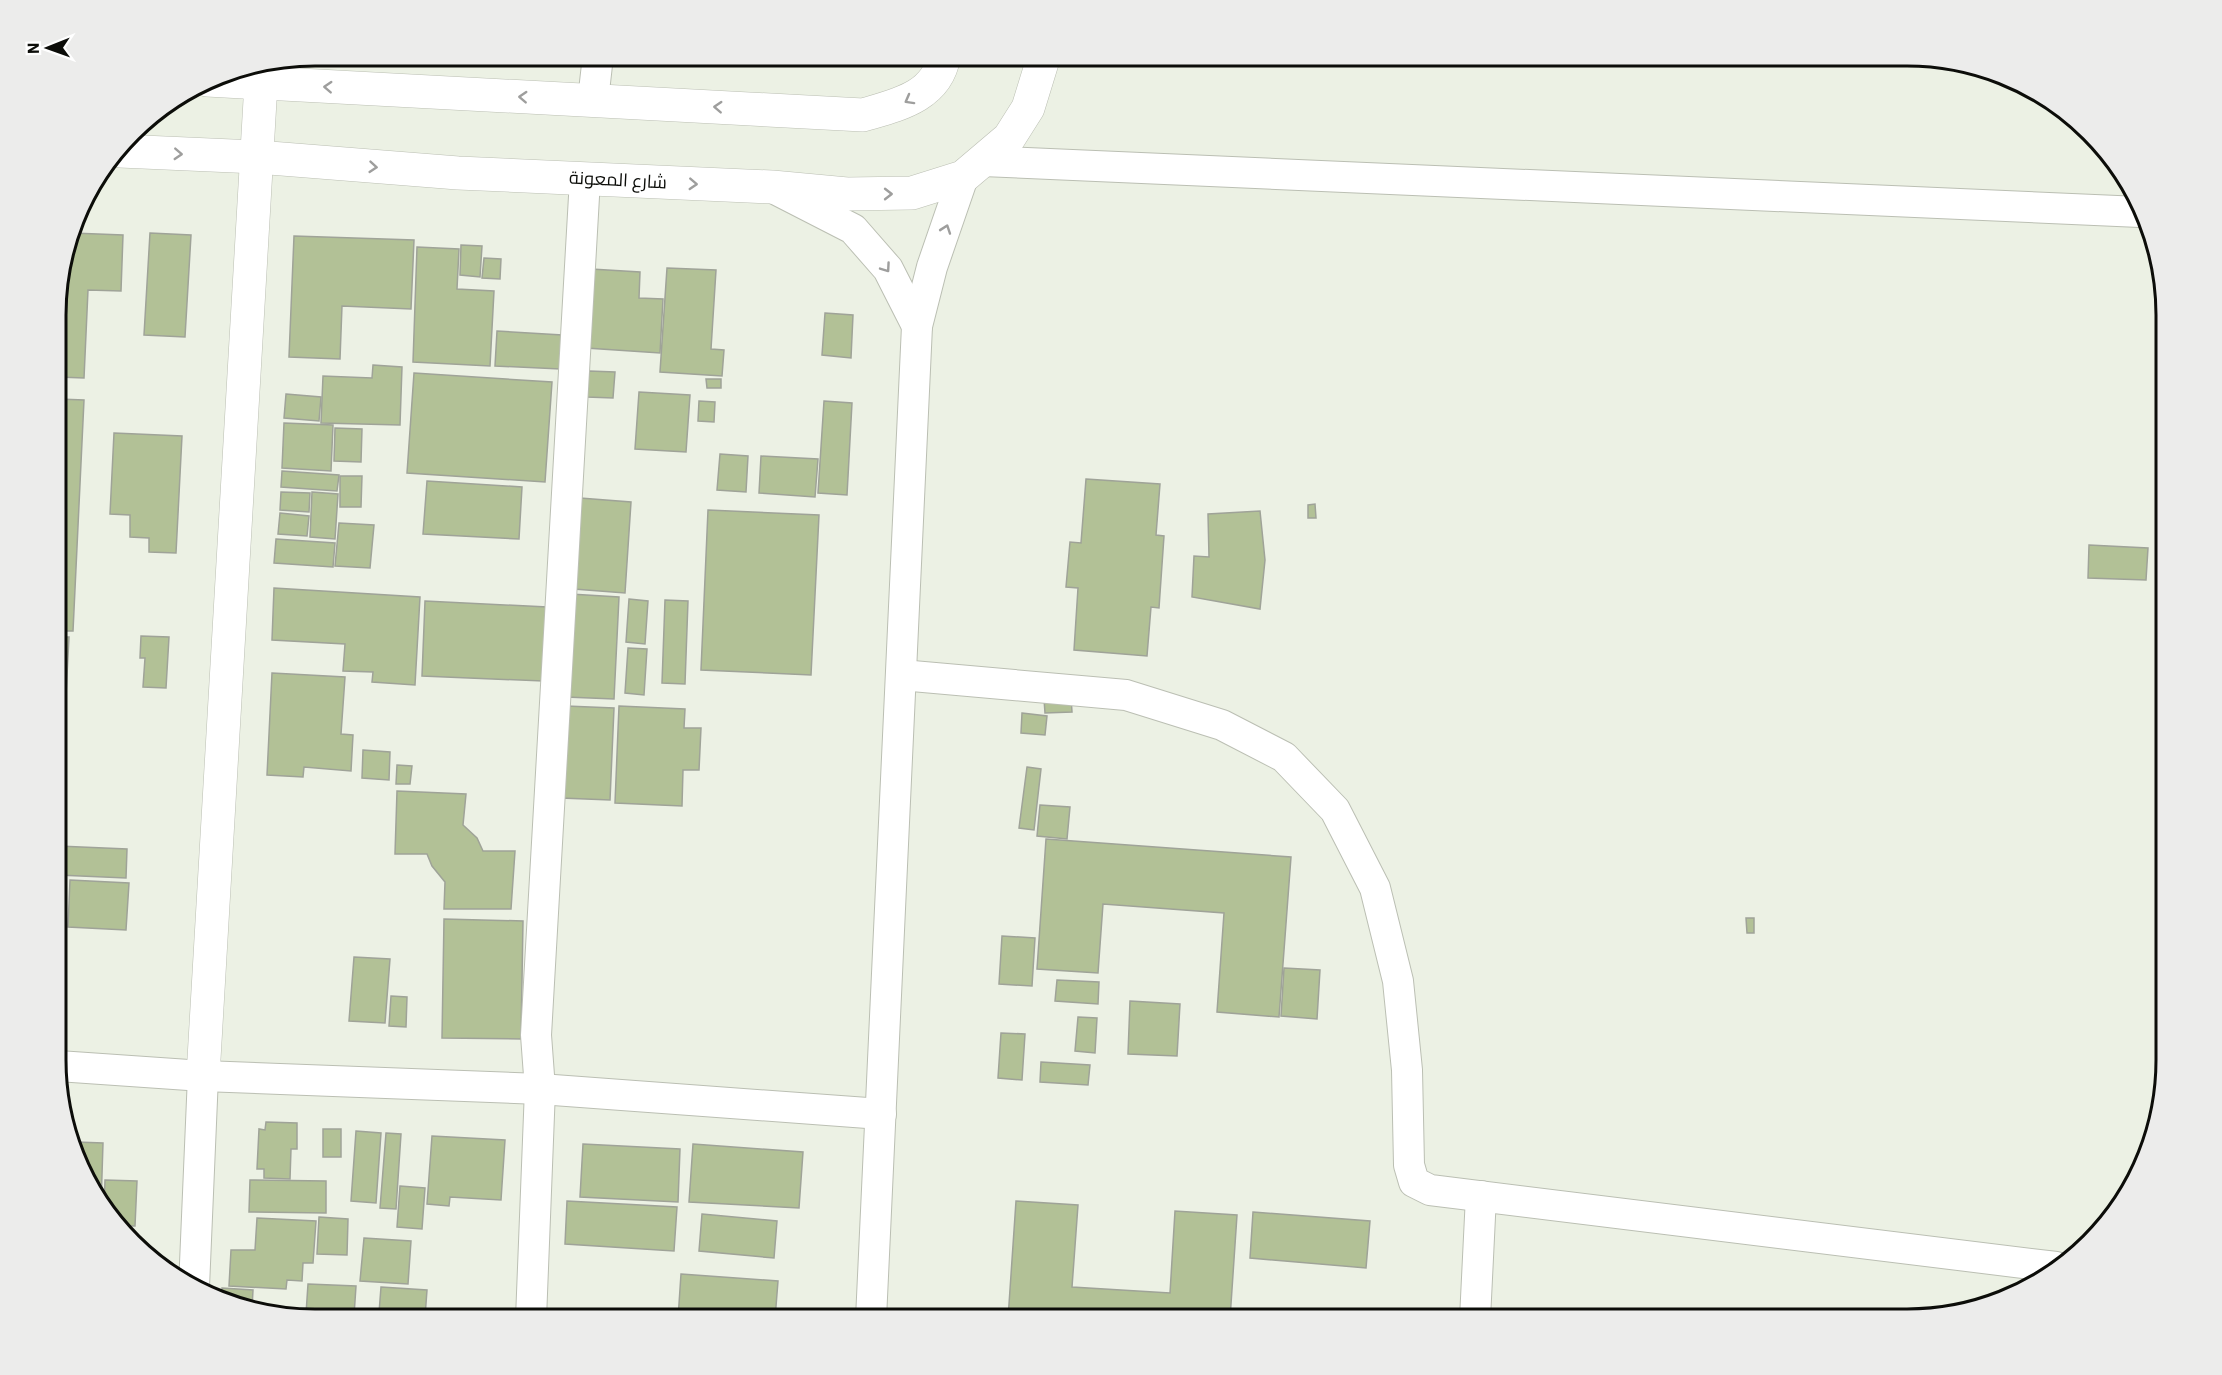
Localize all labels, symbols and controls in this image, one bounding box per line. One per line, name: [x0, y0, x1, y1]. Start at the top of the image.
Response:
north arrow: [18, 18, 78, 78]
text: N: [23, 42, 43, 54]
one-way arrow: [324, 80, 333, 93]
one-way arrow: [518, 90, 527, 103]
one-way arrow: [904, 92, 915, 104]
one-way arrow: [713, 100, 722, 113]
one-way arrow: [174, 147, 183, 160]
one-way arrow: [368, 160, 377, 173]
street label: شارع المعونة: [568, 165, 668, 195]
one-way arrow: [689, 177, 698, 190]
one-way arrow: [883, 188, 892, 200]
one-way arrow: [938, 224, 951, 235]
one-way arrow: [879, 262, 890, 273]

